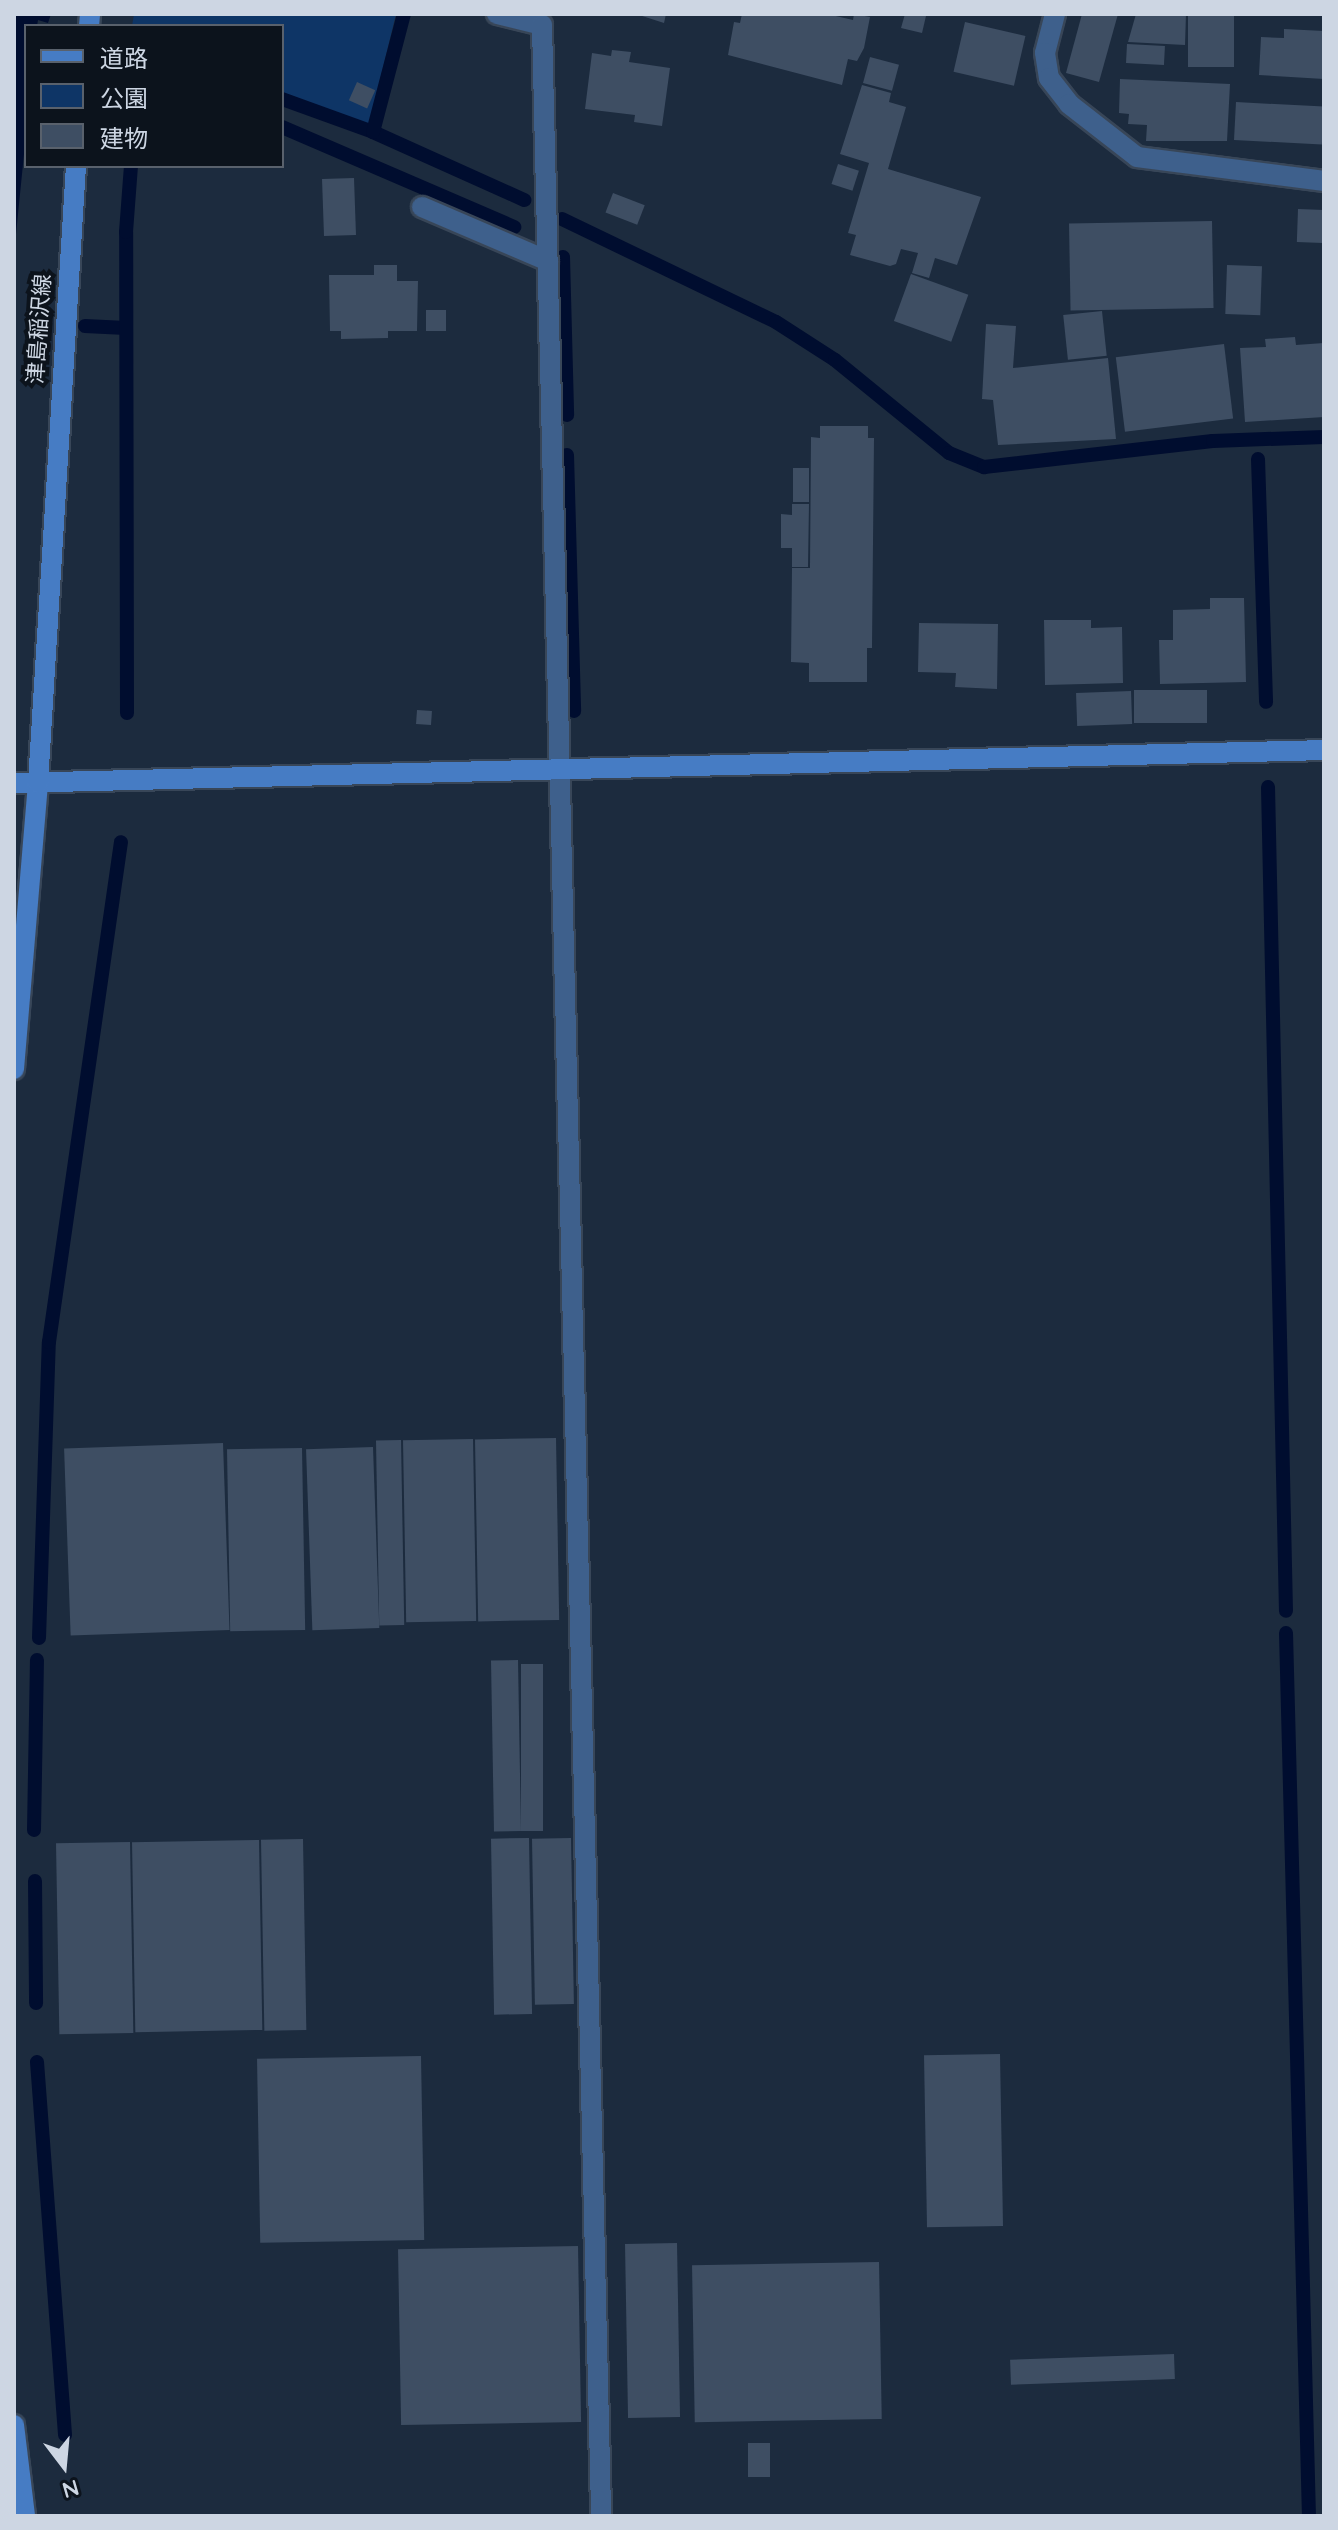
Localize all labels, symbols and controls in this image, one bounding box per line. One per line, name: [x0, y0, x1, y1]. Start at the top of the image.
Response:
legend: [24, 24, 284, 168]
text: 道路: [100, 43, 148, 73]
text: 公園: [100, 83, 148, 113]
text: 建物: [100, 123, 148, 153]
street label: 津島稲沢線: [22, 273, 56, 385]
north arrow: [24, 2426, 104, 2506]
text: N: [59, 2473, 82, 2505]

